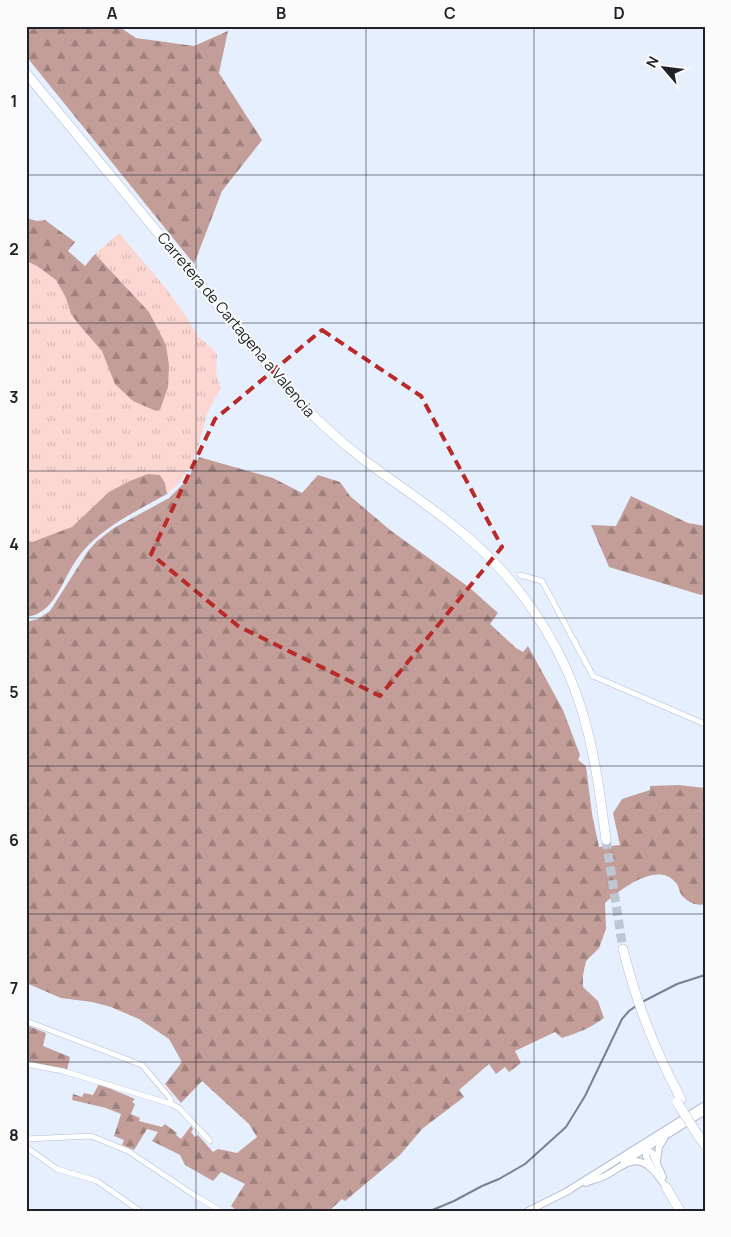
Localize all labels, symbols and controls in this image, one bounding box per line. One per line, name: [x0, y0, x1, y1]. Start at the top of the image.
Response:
text: A: [107, 2, 118, 24]
text: B: [276, 2, 286, 24]
text: C: [444, 2, 456, 24]
text: D: [613, 2, 625, 24]
north arrow: [638, 42, 688, 92]
text: N: [641, 53, 663, 71]
text: 1: [10, 90, 18, 112]
street label: Carretera de Cartagena a Valencia: [153, 228, 320, 422]
text: 2: [9, 238, 19, 260]
text: 3: [9, 386, 19, 408]
text: 4: [9, 533, 19, 555]
text: 5: [9, 681, 19, 703]
text: 6: [9, 829, 19, 851]
text: 7: [10, 977, 18, 999]
text: 8: [9, 1124, 19, 1146]

